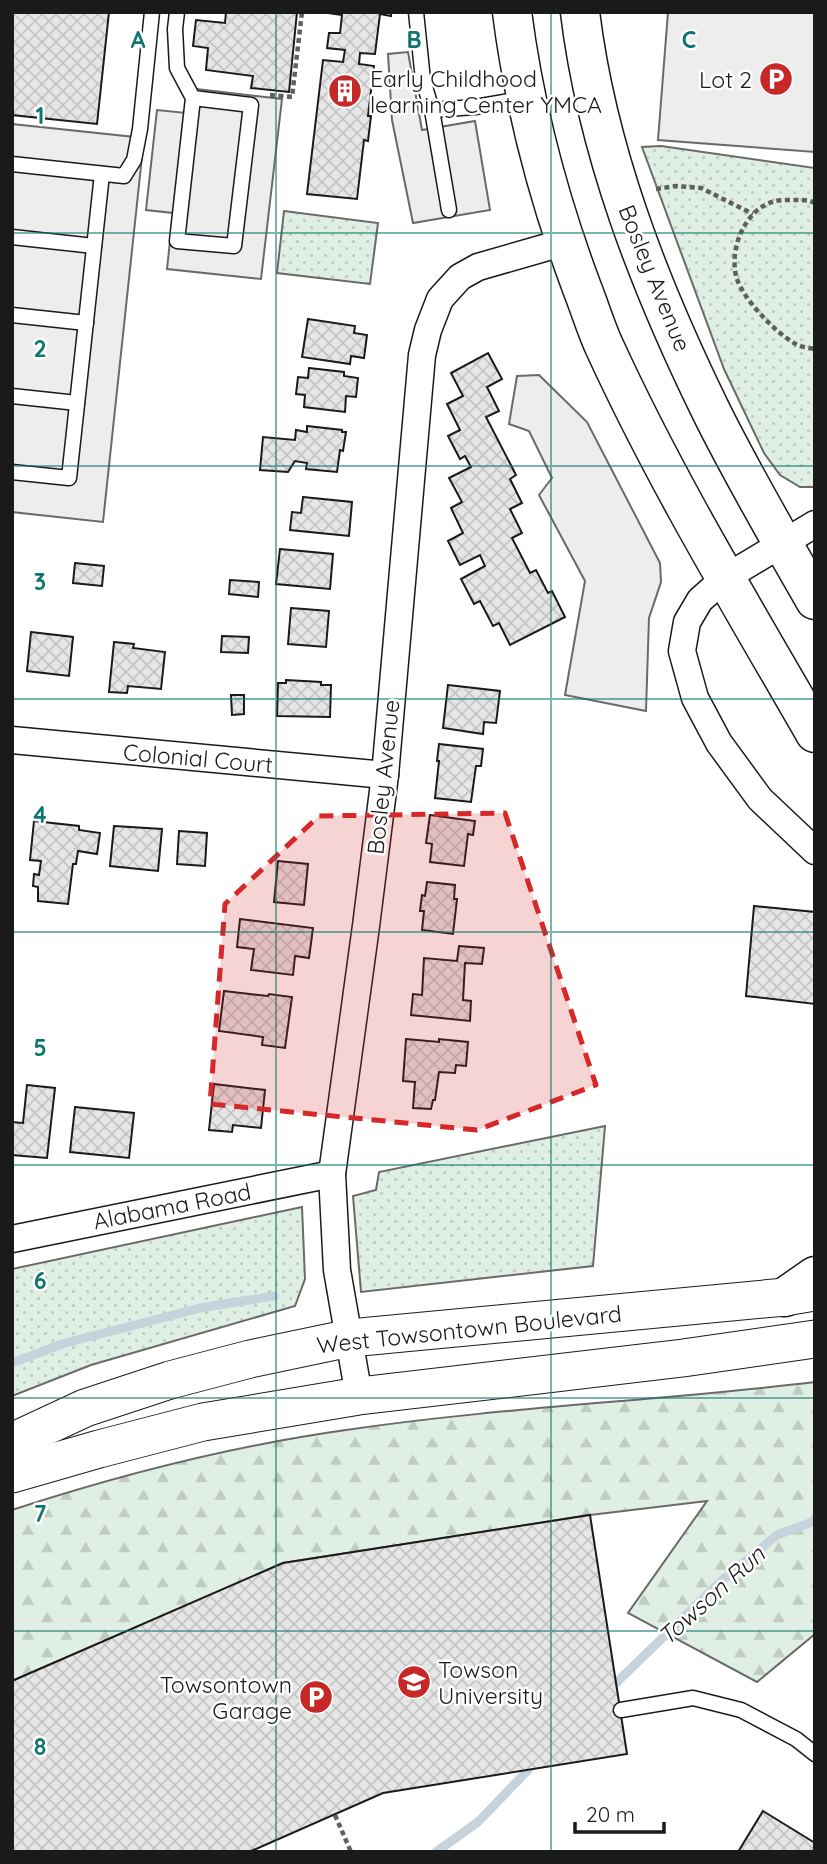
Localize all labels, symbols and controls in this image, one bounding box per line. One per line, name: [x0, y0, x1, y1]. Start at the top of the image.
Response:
text: A: [131, 25, 146, 54]
text: B: [406, 25, 422, 54]
text: C: [682, 25, 696, 54]
parking icon: Lot 2: [757, 60, 795, 98]
place label: Early Childhood learning Center YMCA: [370, 64, 602, 119]
place label: Lot 2: [699, 65, 752, 94]
building icon: Early Childhood learning Center YMCA: [326, 72, 364, 110]
text: 1: [36, 101, 44, 130]
street label: Bosley Avenue: [612, 200, 698, 356]
text: 2: [33, 334, 47, 363]
text: 3: [34, 567, 46, 596]
street label: Bosley Avenue: [360, 698, 406, 856]
street label: Colonial Court: [122, 737, 274, 779]
text: 4: [33, 800, 47, 829]
text: 5: [33, 1033, 47, 1062]
street label: Alabama Road: [91, 1176, 253, 1236]
text: 6: [34, 1266, 46, 1295]
street label: West Towsontown Boulevard: [315, 1299, 623, 1359]
text: 7: [34, 1499, 47, 1528]
water label: Towson Run: [651, 1538, 772, 1651]
place label: Towson University: [438, 1655, 543, 1710]
school or university icon: Towson University: [395, 1663, 433, 1701]
place label: Towsontown Garage: [160, 1670, 292, 1725]
parking icon: Towsontown Garage: [297, 1678, 335, 1716]
text: 8: [34, 1732, 46, 1761]
scale bar: [575, 1790, 664, 1834]
text: 20 m: [586, 1801, 635, 1827]

